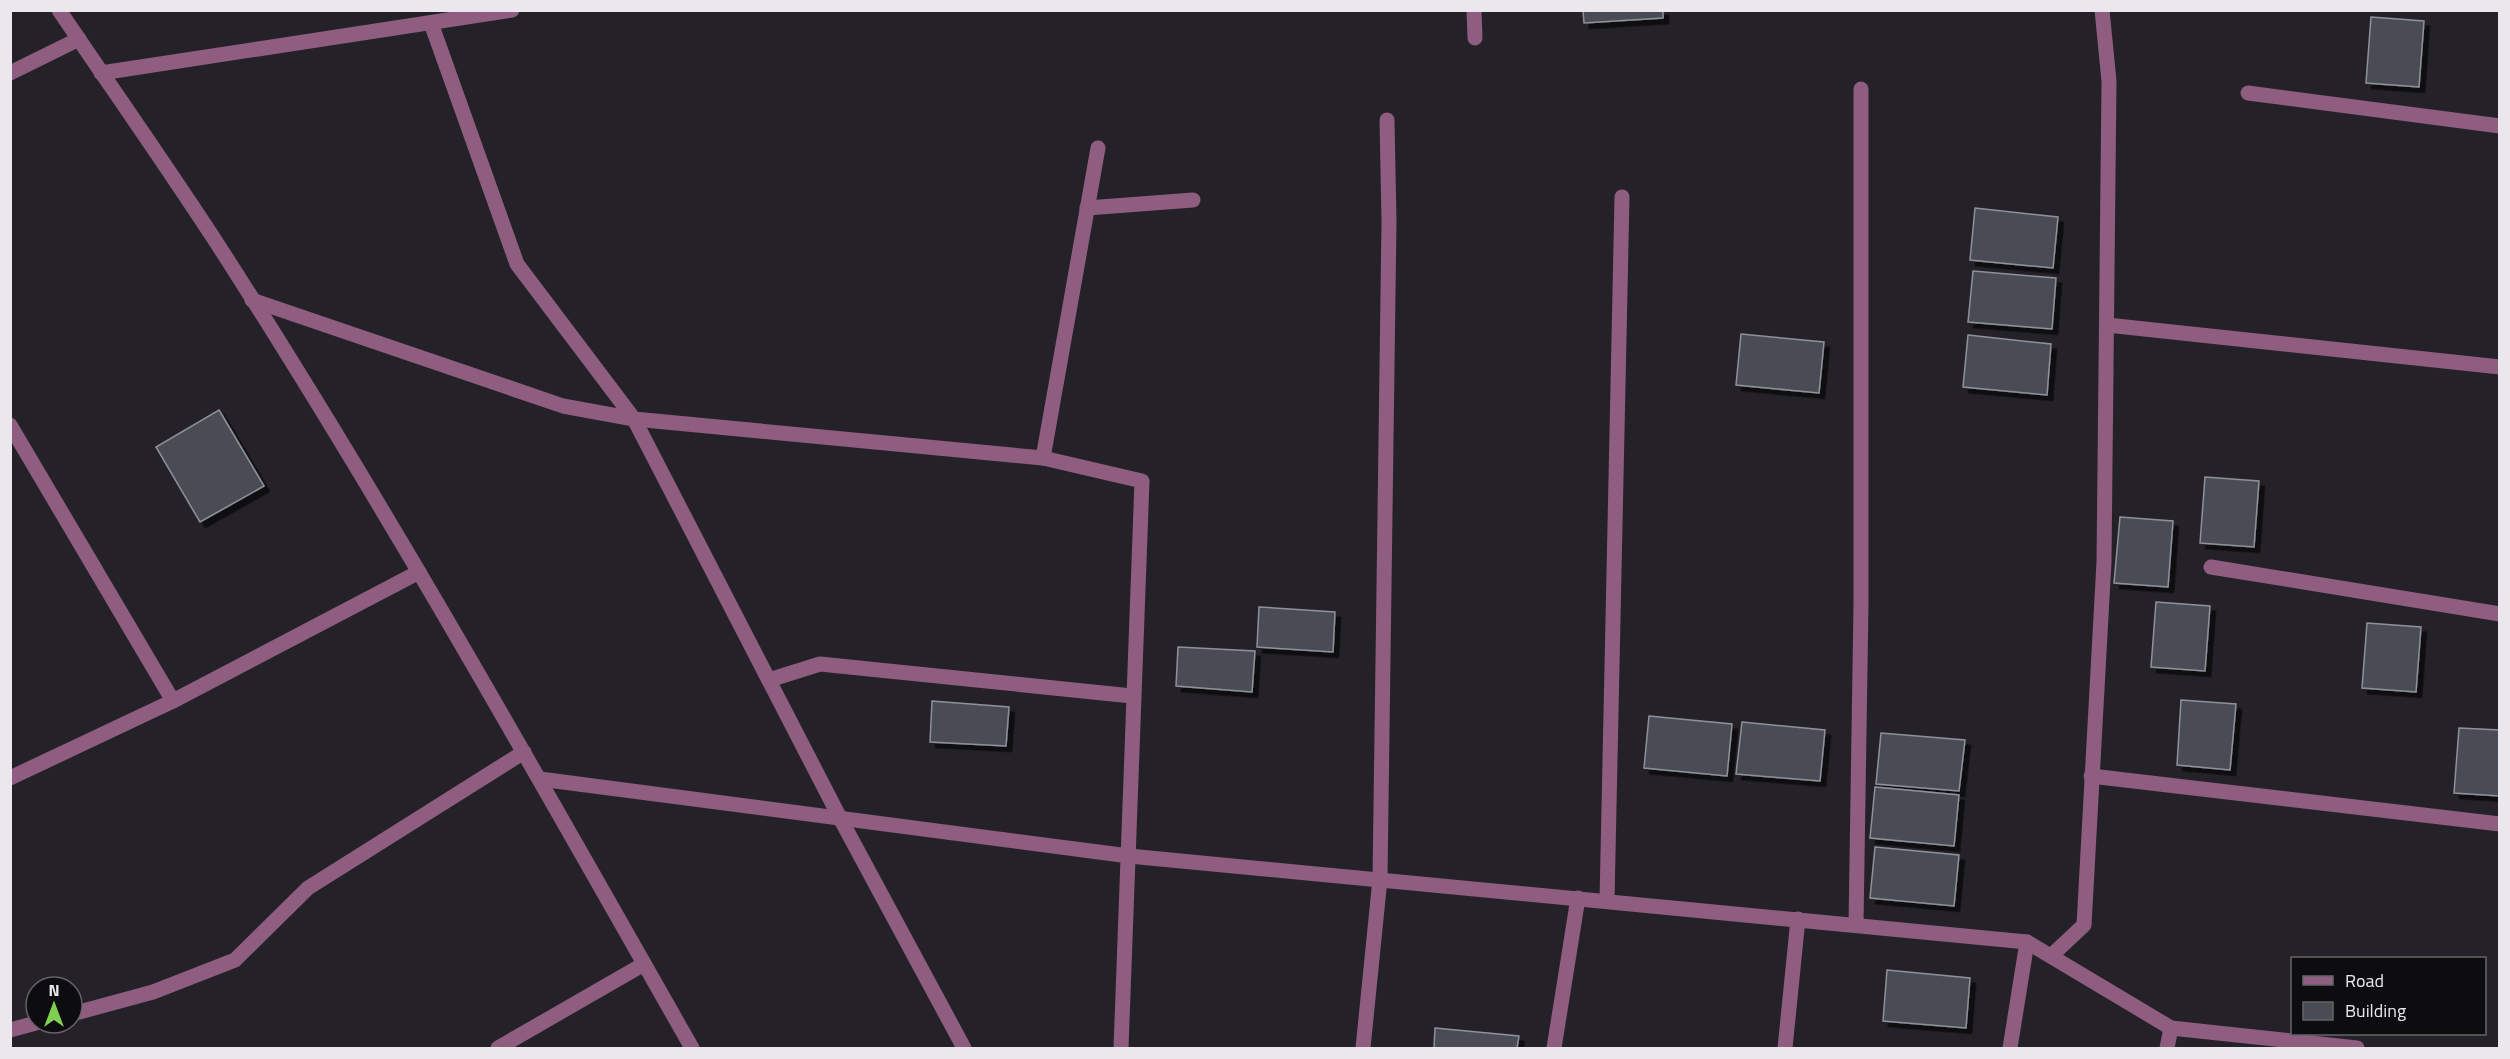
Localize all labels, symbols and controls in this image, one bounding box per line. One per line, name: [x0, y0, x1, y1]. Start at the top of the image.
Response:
legend: [2291, 957, 2486, 1035]
text: Road: [2345, 967, 2384, 994]
north arrow: [24, 975, 84, 1035]
text: N: [48, 978, 60, 1002]
text: Building: [2345, 997, 2406, 1024]

